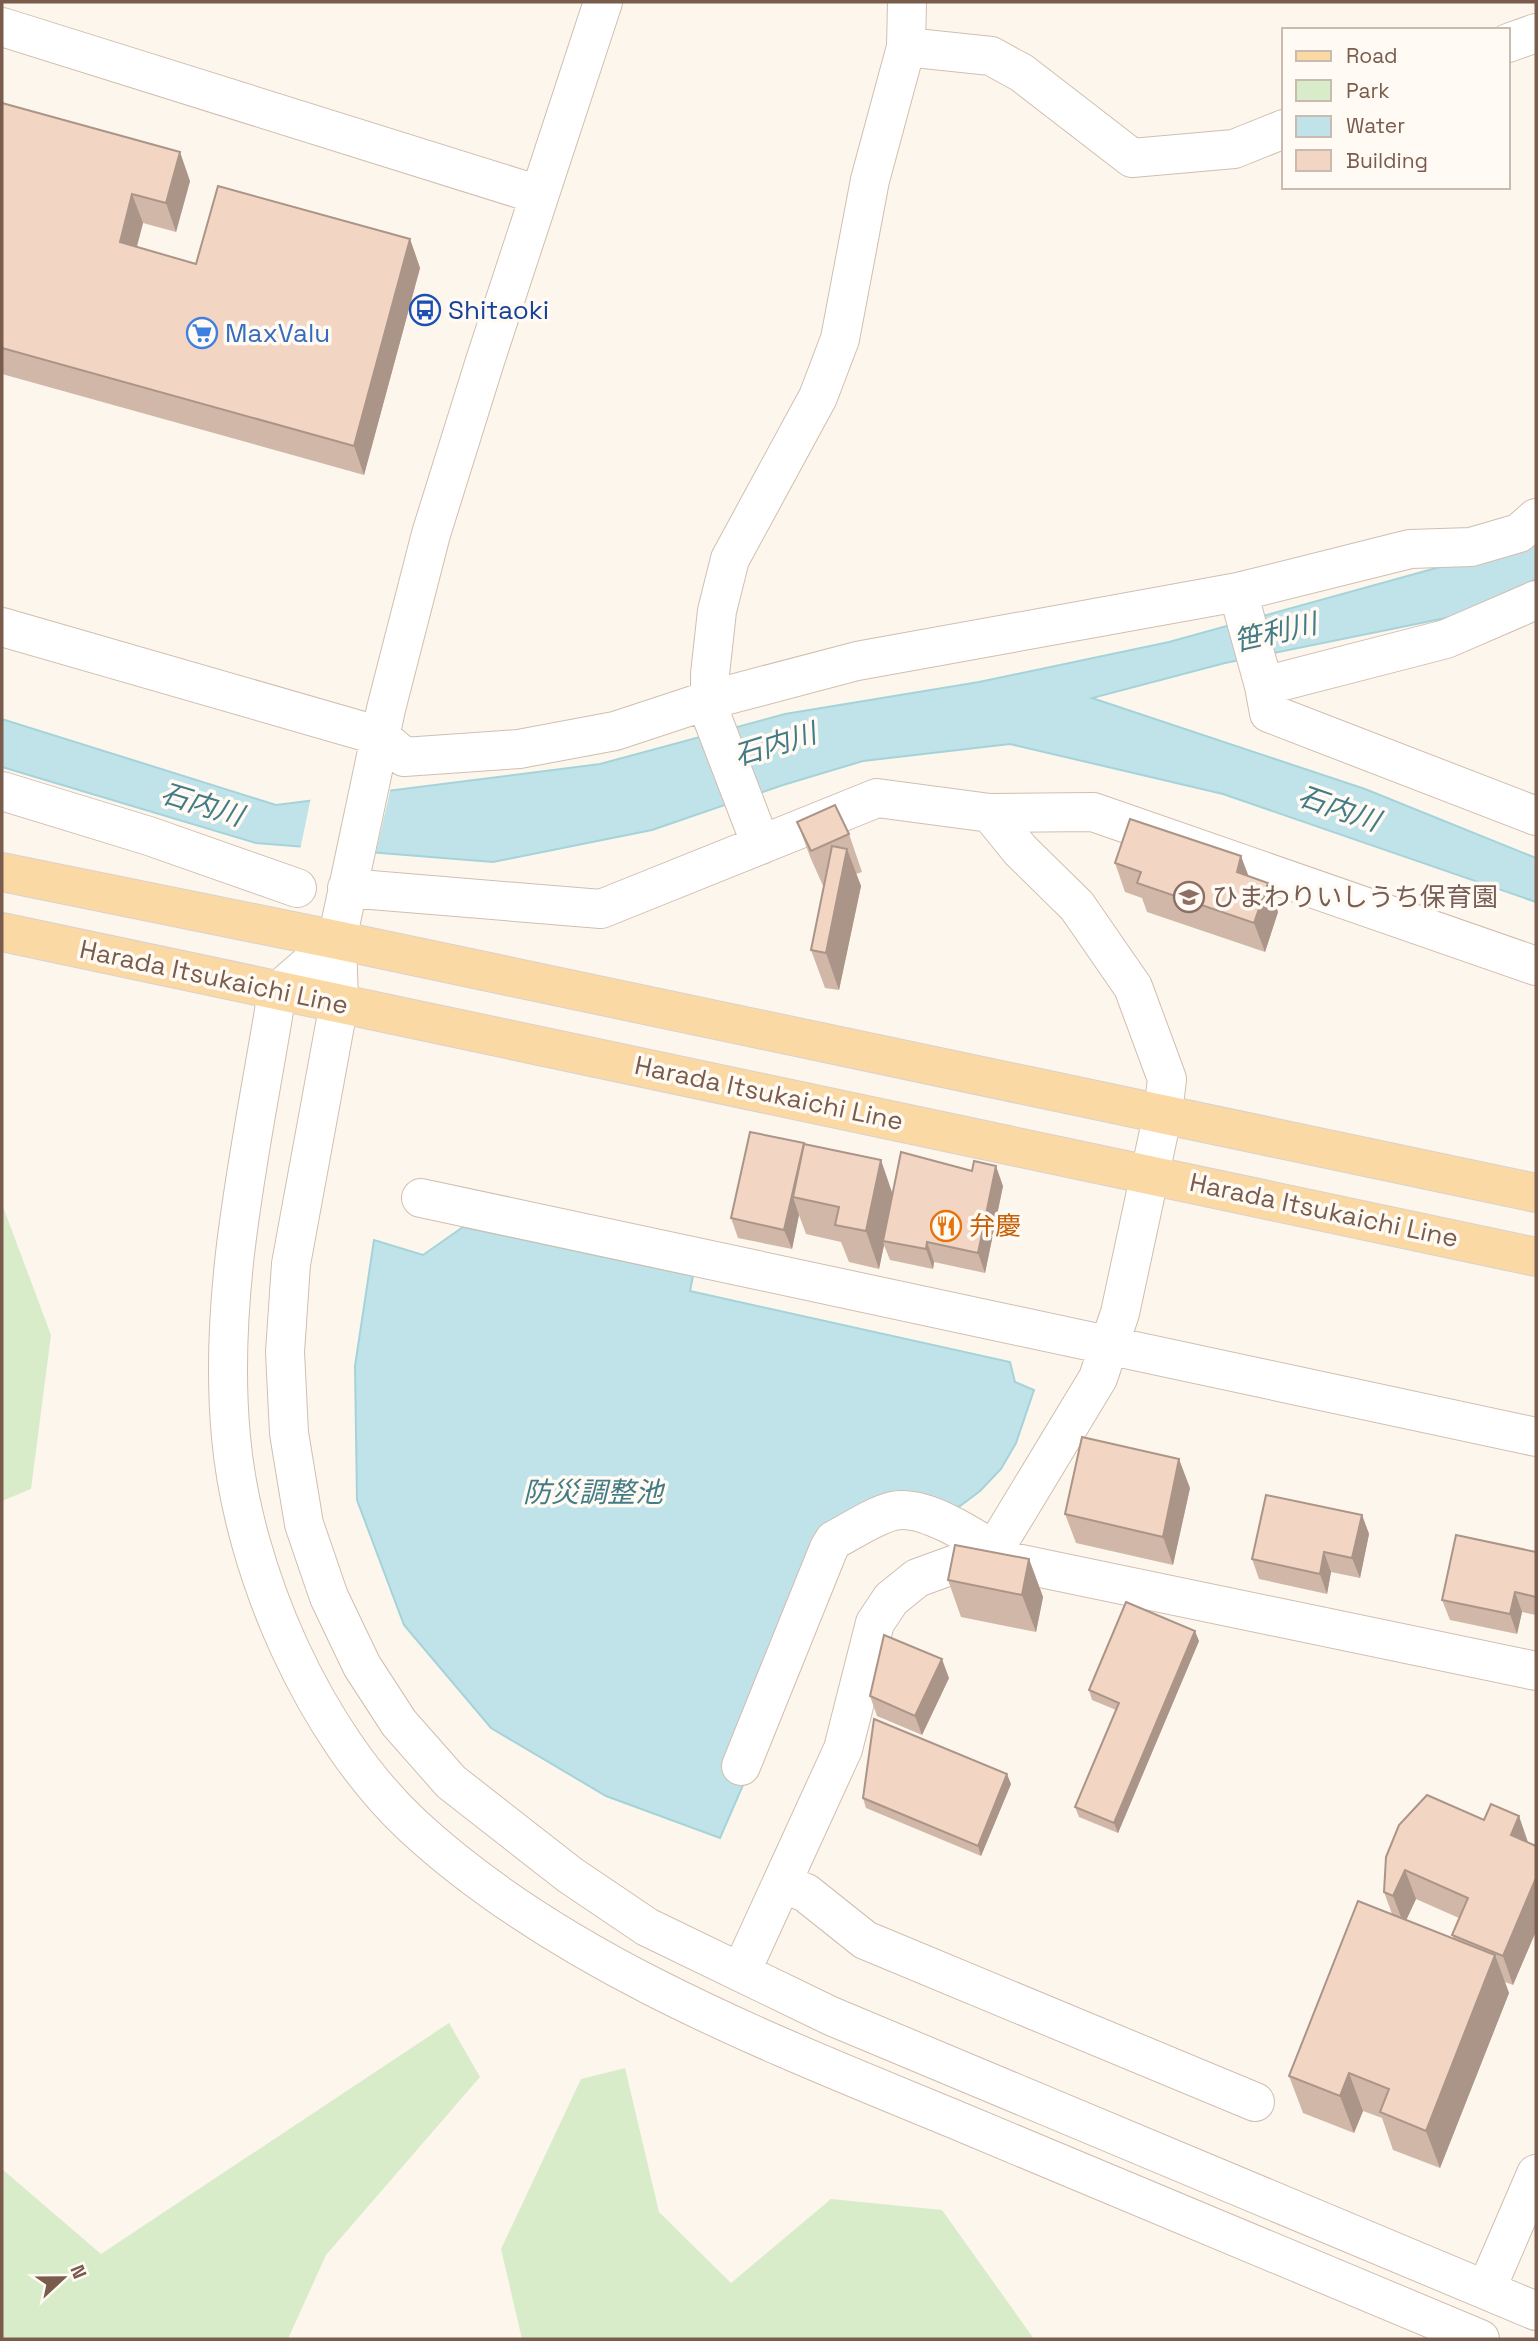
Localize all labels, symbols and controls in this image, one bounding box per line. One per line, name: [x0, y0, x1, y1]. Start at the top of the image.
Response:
legend: [1282, 28, 1510, 189]
text: Road: [1346, 42, 1398, 69]
text: Park: [1346, 77, 1390, 104]
text: Water: [1346, 112, 1405, 139]
text: Building: [1346, 147, 1428, 174]
bus stop icon: Shitaoki: [408, 293, 442, 327]
place label: Shitaoki: [448, 293, 549, 327]
supermarket icon: MaxValu: [185, 316, 219, 350]
place label: MaxValu: [225, 316, 330, 350]
water label: 笹利川: [1230, 604, 1323, 659]
water label: 石内川: [730, 714, 823, 773]
water label: 石内川: [157, 775, 250, 834]
water label: 石内川: [1293, 777, 1387, 840]
school or university icon: ひまわりいしうち保育園: [1172, 880, 1206, 914]
place label: ひまわりいしうち保育園: [1212, 880, 1498, 914]
street label: Harada Itsukaichi Line: [77, 932, 351, 1022]
street label: Harada Itsukaichi Line: [632, 1048, 906, 1138]
street label: Harada Itsukaichi Line: [1187, 1165, 1461, 1255]
restaurant icon: 弁慶: [929, 1209, 963, 1243]
place label: 弁慶: [969, 1209, 1021, 1243]
water label: 防災調整池: [523, 1474, 666, 1510]
north arrow: [28, 2243, 98, 2313]
text: N: [64, 2261, 92, 2282]

